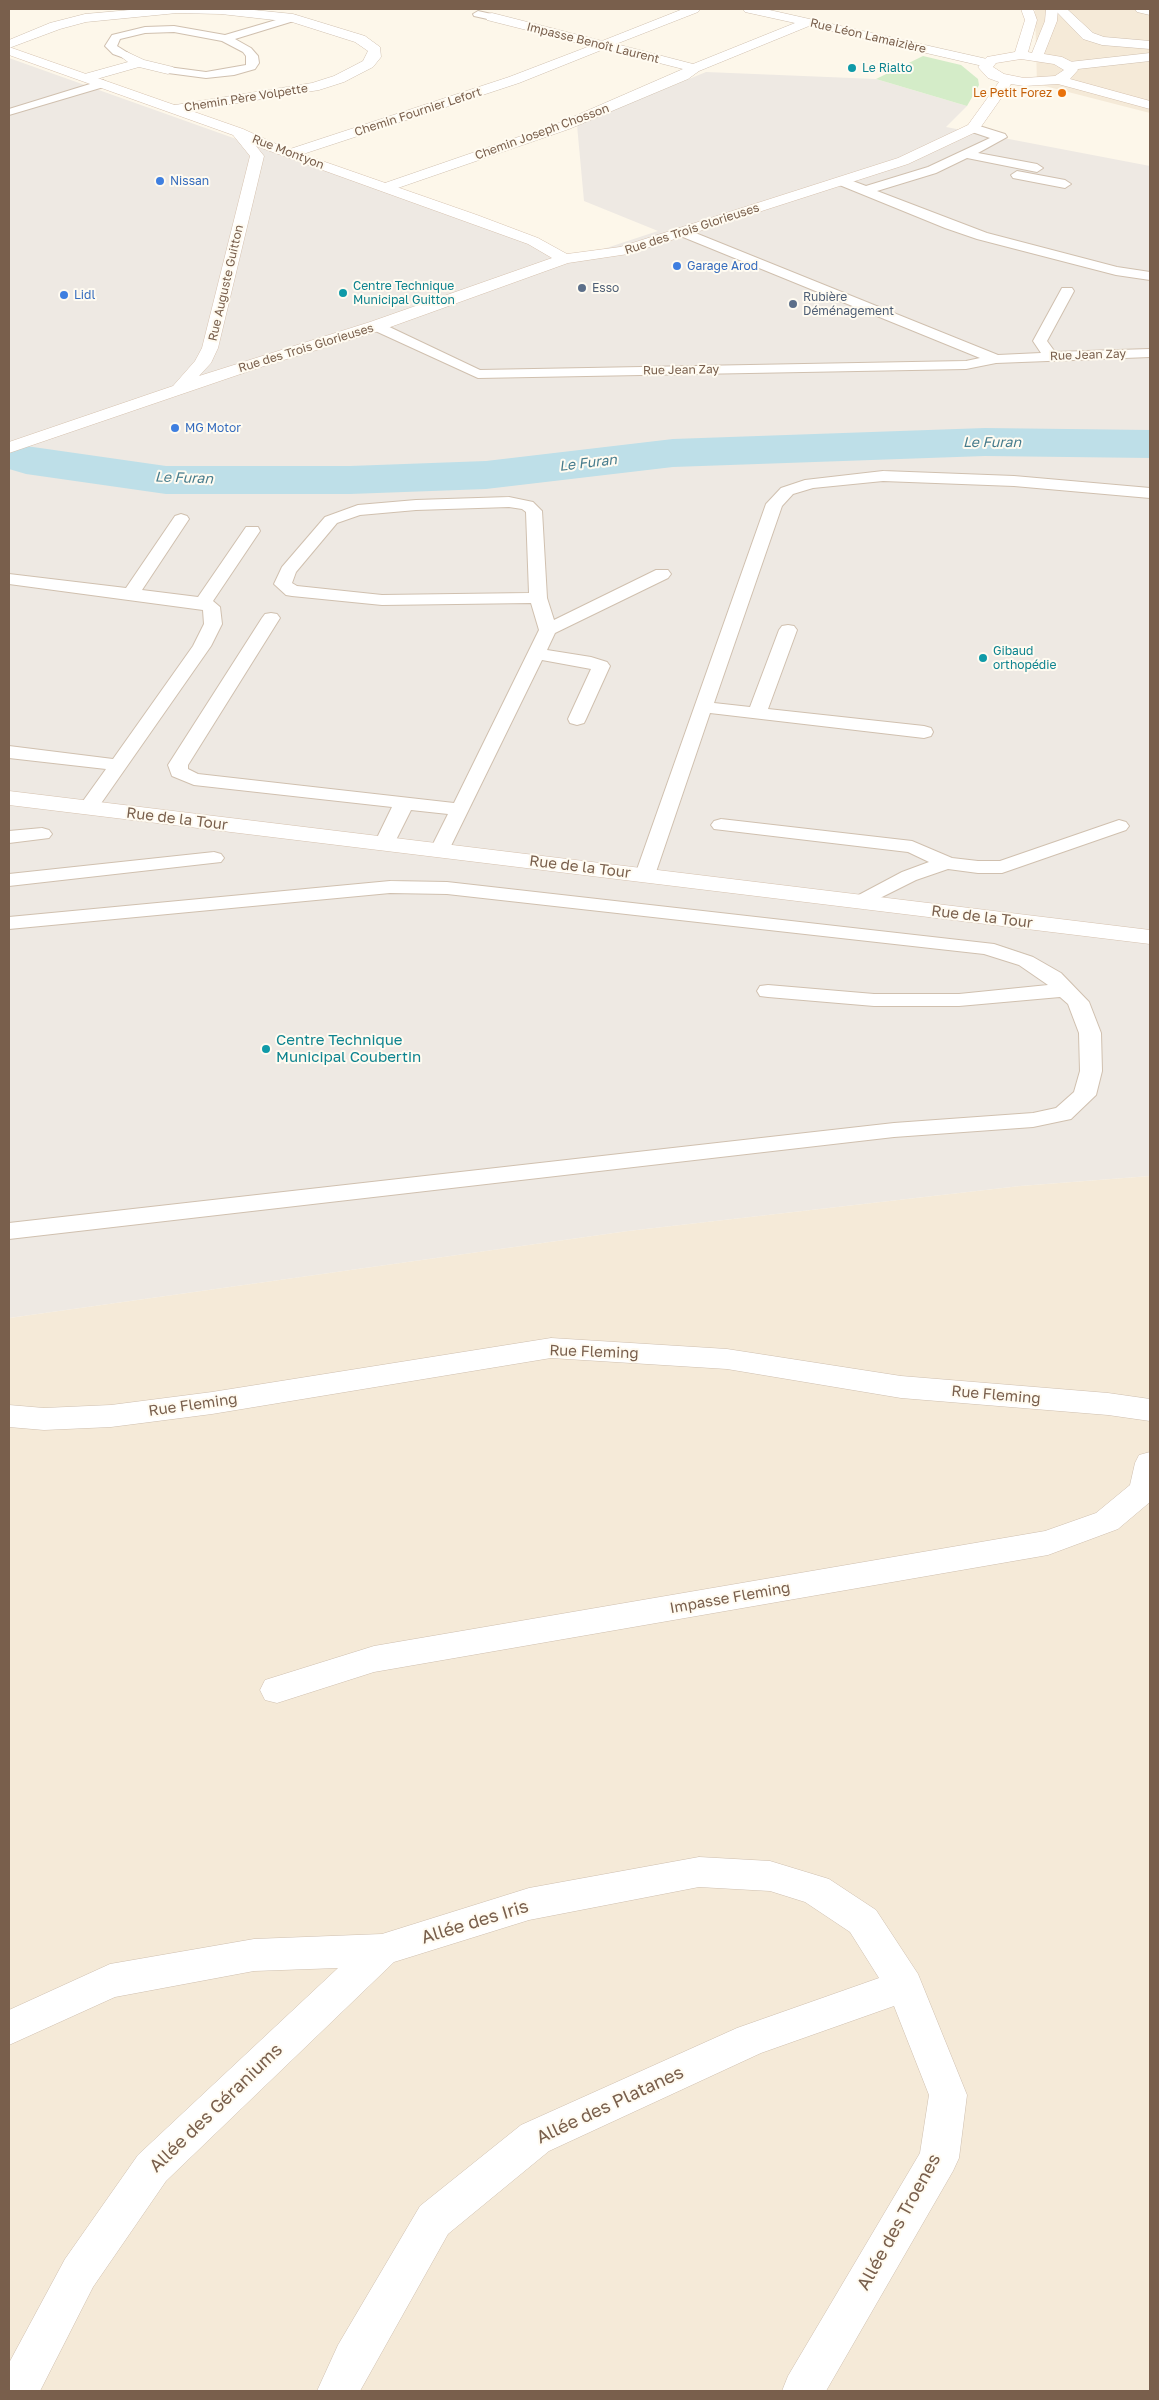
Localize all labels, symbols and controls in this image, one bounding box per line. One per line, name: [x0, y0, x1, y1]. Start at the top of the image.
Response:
street label: Rue Léon Lamaizière: [809, 16, 927, 56]
street label: Impasse Benoît Laurent: [525, 20, 661, 66]
place label: Le Rialto: [862, 61, 912, 75]
marker: Le Rialto: [846, 62, 858, 74]
street label: Chemin Père Volpette: [183, 81, 309, 115]
street label: Chemin Fournier Lefort: [353, 85, 483, 139]
place label: Le Petit Forez: [973, 86, 1052, 100]
marker: Le Petit Forez: [1056, 87, 1068, 99]
street label: Chemin Joseph Chosson: [473, 101, 611, 163]
street label: Rue Montyon: [250, 132, 326, 172]
place label: Nissan: [170, 174, 209, 188]
marker: Nissan: [154, 175, 166, 187]
street label: Rue des Trois Glorieuses: [623, 200, 761, 258]
street label: Rue Auguste Guitton: [206, 223, 246, 343]
place label: Garage Arod: [687, 259, 758, 273]
marker: Garage Arod: [671, 260, 683, 272]
place label: Centre Technique Municipal Guitton: [353, 279, 455, 307]
place label: Esso: [592, 281, 619, 295]
marker: Esso: [576, 282, 588, 294]
marker: Centre Technique Municipal Guitton: [337, 287, 349, 299]
place label: Lidl: [74, 288, 95, 302]
marker: Lidl: [58, 289, 70, 301]
place label: Rubière Déménagement: [803, 290, 894, 318]
marker: Rubière Déménagement: [787, 298, 799, 310]
street label: Rue des Trois Glorieuses: [237, 321, 375, 375]
street label: Rue Jean Zay: [1050, 346, 1126, 364]
street label: Rue Jean Zay: [643, 362, 719, 378]
place label: MG Motor: [185, 421, 241, 435]
marker: MG Motor: [169, 422, 181, 434]
water label: Le Furan: [963, 435, 1021, 451]
water label: Le Furan: [558, 451, 618, 475]
water label: Le Furan: [155, 469, 213, 487]
place label: Gibaud orthopédie: [993, 644, 1056, 672]
marker: Gibaud orthopédie: [977, 652, 989, 664]
street label: Rue de la Tour: [125, 804, 229, 834]
street label: Rue de la Tour: [528, 852, 632, 882]
street label: Rue de la Tour: [930, 902, 1034, 932]
place label: Centre Technique Municipal Coubertin: [276, 1031, 421, 1066]
marker: Centre Technique Municipal Coubertin: [260, 1043, 272, 1055]
street label: Rue Fleming: [549, 1341, 639, 1363]
street label: Rue Fleming: [951, 1382, 1041, 1408]
street label: Rue Fleming: [147, 1390, 239, 1420]
street label: Impasse Fleming: [668, 1579, 792, 1617]
street label: Allée des Iris: [419, 1895, 531, 1949]
street label: Allée des Géraniums: [145, 2039, 287, 2177]
street label: Allée des Platanes: [533, 2061, 687, 2149]
street label: Allée des Troenes: [853, 2150, 945, 2294]

